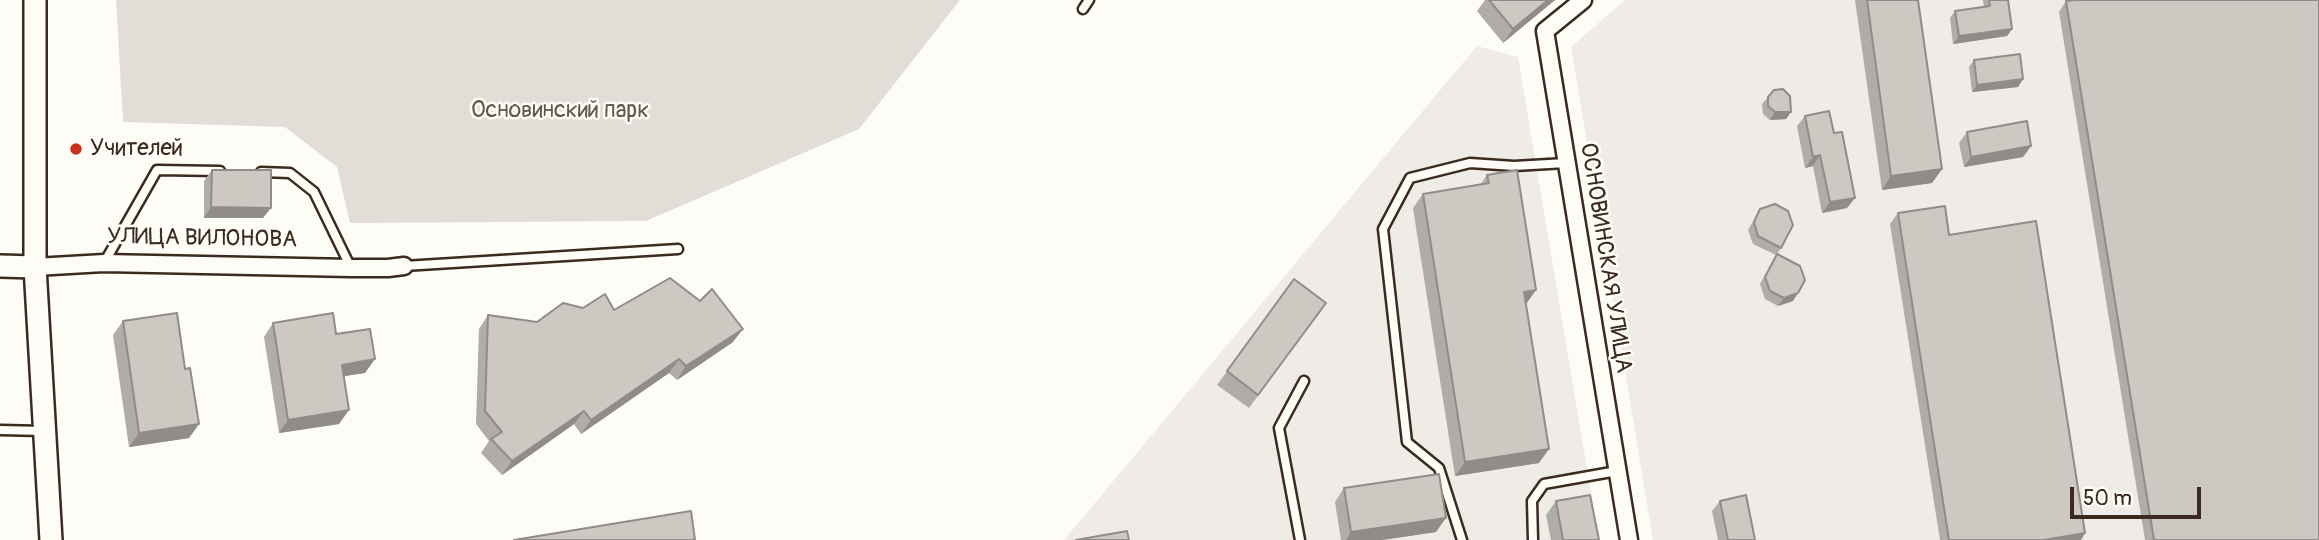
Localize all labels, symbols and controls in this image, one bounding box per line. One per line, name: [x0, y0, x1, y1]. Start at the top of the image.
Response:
park label: Основинский парк: [471, 97, 649, 125]
place label: Учителей: [90, 135, 183, 163]
marker: Учителей: [68, 141, 84, 157]
street label: ОСНОВИНСКАЯ УЛИЦА: [1573, 141, 1637, 375]
street label: УЛИЦА ВИЛОНОВА: [107, 224, 297, 254]
scale bar: [2074, 474, 2205, 518]
text: 50 m: [2083, 485, 2132, 512]

